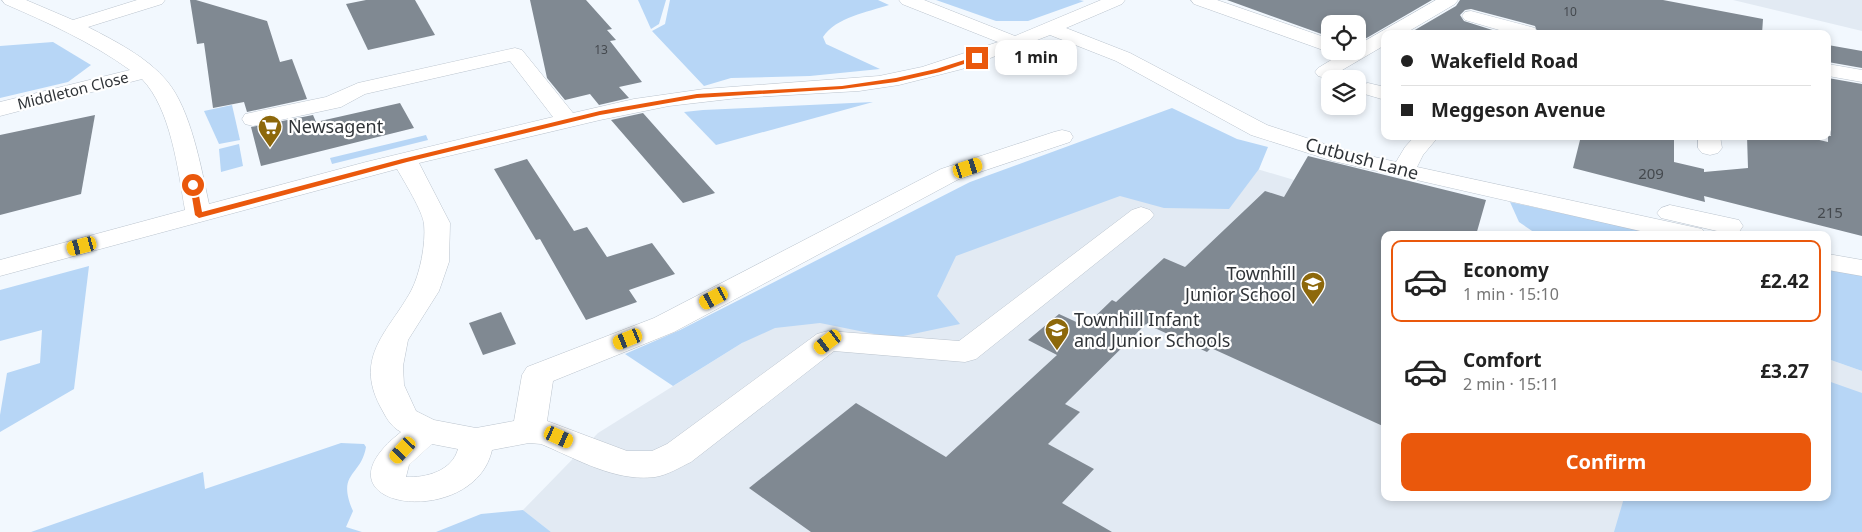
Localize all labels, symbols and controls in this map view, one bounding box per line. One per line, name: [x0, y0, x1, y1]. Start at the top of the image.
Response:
house number: 10: [1563, 3, 1577, 20]
map controls: [1321, 15, 1366, 115]
button: locate: [1321, 15, 1366, 60]
callout: 1 min: [994, 40, 1077, 76]
house number: 13: [594, 41, 608, 58]
text: 1 min: [1014, 46, 1058, 68]
route end: [966, 47, 988, 69]
text: Wakefield Road: [1431, 48, 1578, 74]
street label: Middleton Close: [15, 67, 130, 114]
button: layers: [1321, 70, 1366, 115]
text: Meggeson Avenue: [1431, 97, 1606, 123]
supermarket icon: Newsagent: [257, 114, 283, 148]
place label: Newsagent: [288, 114, 384, 138]
street label: Cutbush Lane: [1303, 131, 1422, 185]
car: [951, 156, 984, 180]
house number: 209: [1638, 163, 1664, 183]
route start: [182, 174, 204, 196]
house number: 215: [1817, 202, 1843, 222]
car: [65, 235, 98, 257]
text: Economy: [1463, 257, 1549, 283]
icon: car: [1403, 259, 1448, 304]
place label: Townhill Junior School: [1183, 261, 1296, 306]
text: £2.42: [1760, 268, 1809, 294]
school or university icon: Townhill Junior School: [1300, 271, 1326, 305]
text: 1 min · 15:10: [1463, 283, 1559, 305]
car: [697, 284, 730, 312]
place label: Townhill Infant and Junior Schools: [1074, 307, 1230, 352]
school or university icon: Townhill Infant and Junior Schools: [1044, 317, 1070, 351]
car: [611, 326, 644, 352]
car: [811, 327, 844, 357]
text: Comfort: [1463, 347, 1542, 373]
icon: car: [1403, 349, 1448, 394]
text: £3.27: [1760, 358, 1809, 384]
text: 2 min · 15:11: [1463, 373, 1559, 395]
car: [542, 424, 575, 450]
button: Confirm: [1401, 433, 1811, 491]
car: [387, 434, 418, 466]

